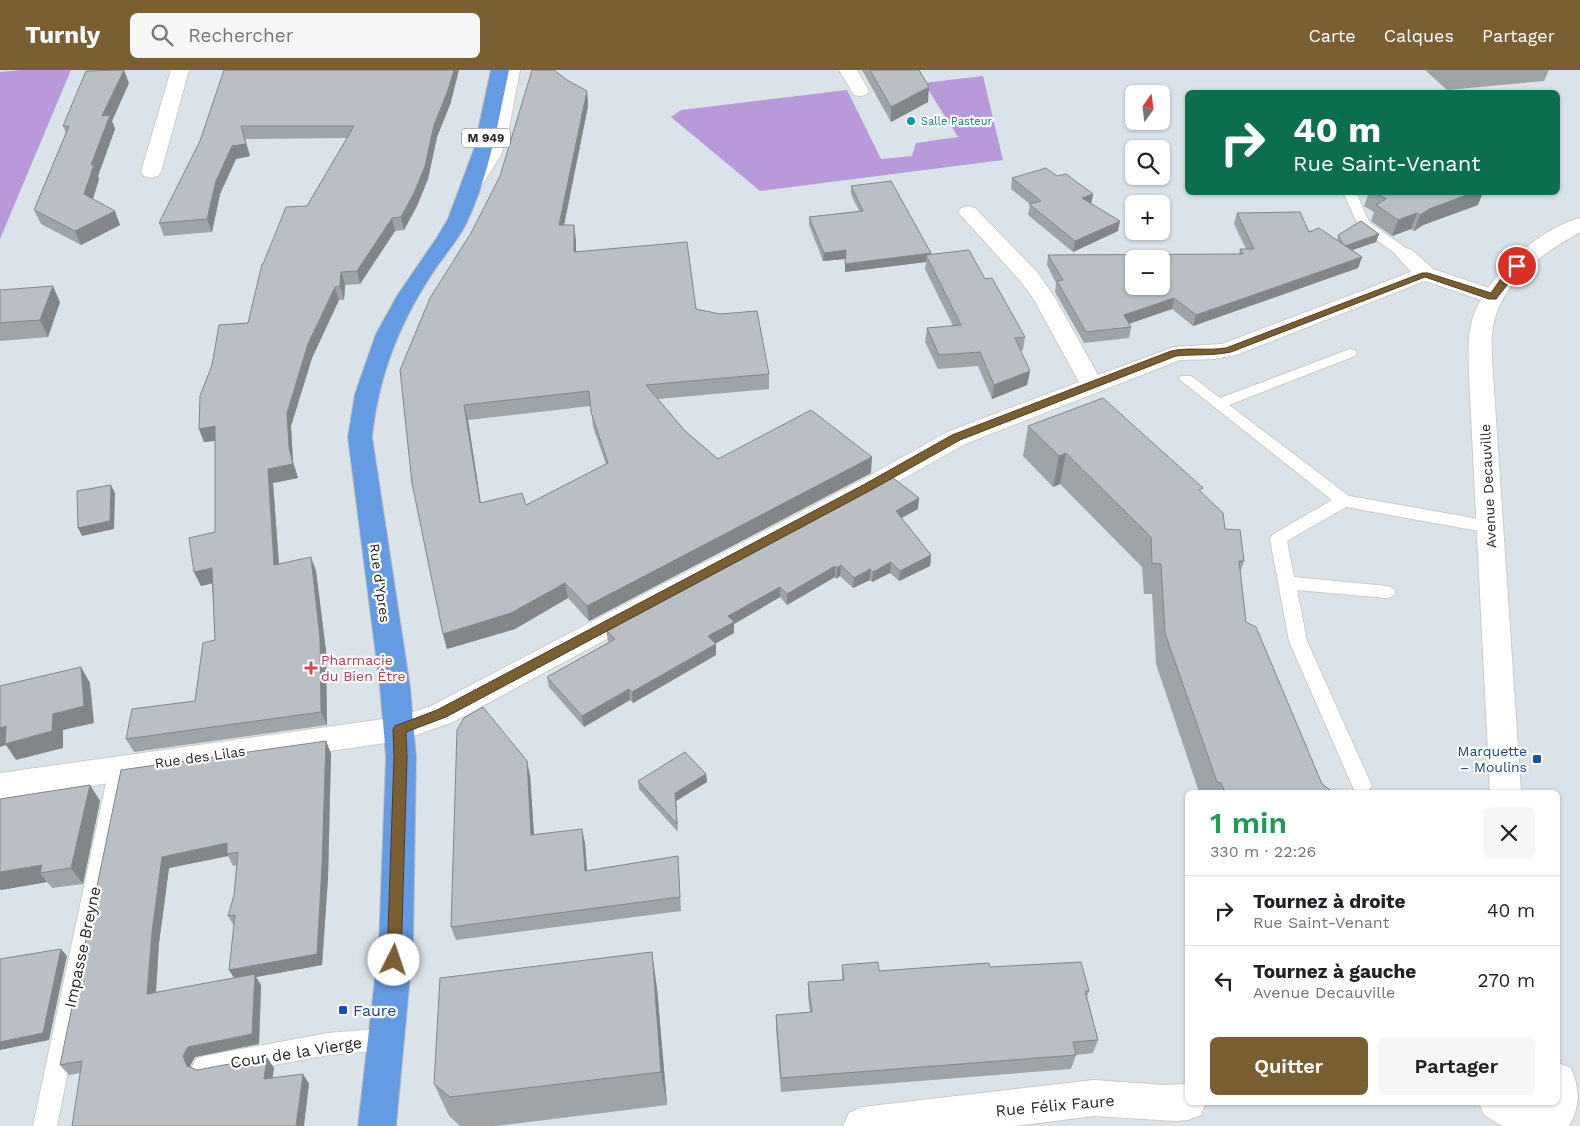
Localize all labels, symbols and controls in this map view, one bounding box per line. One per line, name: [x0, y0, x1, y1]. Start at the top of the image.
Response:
search box: [130, 13, 480, 58]
text: Turnly: [25, 21, 100, 49]
icon: search: [148, 21, 176, 49]
text: Rechercher: [188, 24, 293, 47]
text: Carte: [1308, 25, 1356, 46]
text: Calques: [1384, 25, 1454, 46]
text: Partager: [1482, 25, 1555, 46]
north arrow: [1125, 85, 1170, 130]
map controls: [1125, 85, 1170, 295]
text: 40 m: [1293, 109, 1381, 151]
icon: right: [1210, 110, 1275, 175]
marker: Salle Pasteur: [905, 115, 917, 127]
place label: Salle Pasteur: [921, 115, 992, 128]
road number: M 949: [462, 128, 510, 148]
button: search: [1125, 140, 1170, 185]
text: Rue Saint-Venant: [1293, 151, 1481, 176]
button: +: [1125, 195, 1170, 240]
pin: [1496, 245, 1538, 287]
button: −: [1125, 250, 1170, 295]
icon: arrive: [1503, 252, 1531, 280]
street label: Avenue Decauville: [1477, 423, 1499, 549]
street label: Rue d'Ypres: [367, 542, 393, 624]
place label: Pharmacie du Bien Être: [321, 652, 406, 684]
marker: Pharmacie du Bien Être: [305, 662, 317, 674]
street label: Rue des Lilas: [154, 743, 246, 771]
place label: Marquette – Moulins: [1458, 743, 1527, 775]
marker: Marquette – Moulins: [1531, 753, 1543, 765]
text: 1 min: [1210, 805, 1287, 840]
button: close: [1483, 807, 1535, 859]
text: 330 m · 22:26: [1210, 842, 1316, 861]
street label: Impasse Breyne: [60, 885, 105, 1009]
text: Tournez à droite: [1253, 890, 1405, 913]
icon: right: [1210, 897, 1238, 925]
text: 40 m: [1487, 899, 1535, 922]
text: Rue Saint-Venant: [1253, 913, 1389, 932]
position arrow: [367, 933, 419, 985]
text: Tournez à gauche: [1253, 960, 1416, 983]
icon: left: [1210, 967, 1238, 995]
text: 270 m: [1478, 969, 1535, 992]
text: Avenue Decauville: [1253, 983, 1395, 1002]
place label: Faure: [353, 1001, 396, 1020]
marker: Faure: [337, 1004, 349, 1016]
street label: Cour de la Vierge: [229, 1033, 363, 1072]
button: Quitter: [1210, 1037, 1368, 1095]
button: Partager: [1378, 1037, 1535, 1095]
street label: Rue Félix Faure: [995, 1091, 1115, 1120]

